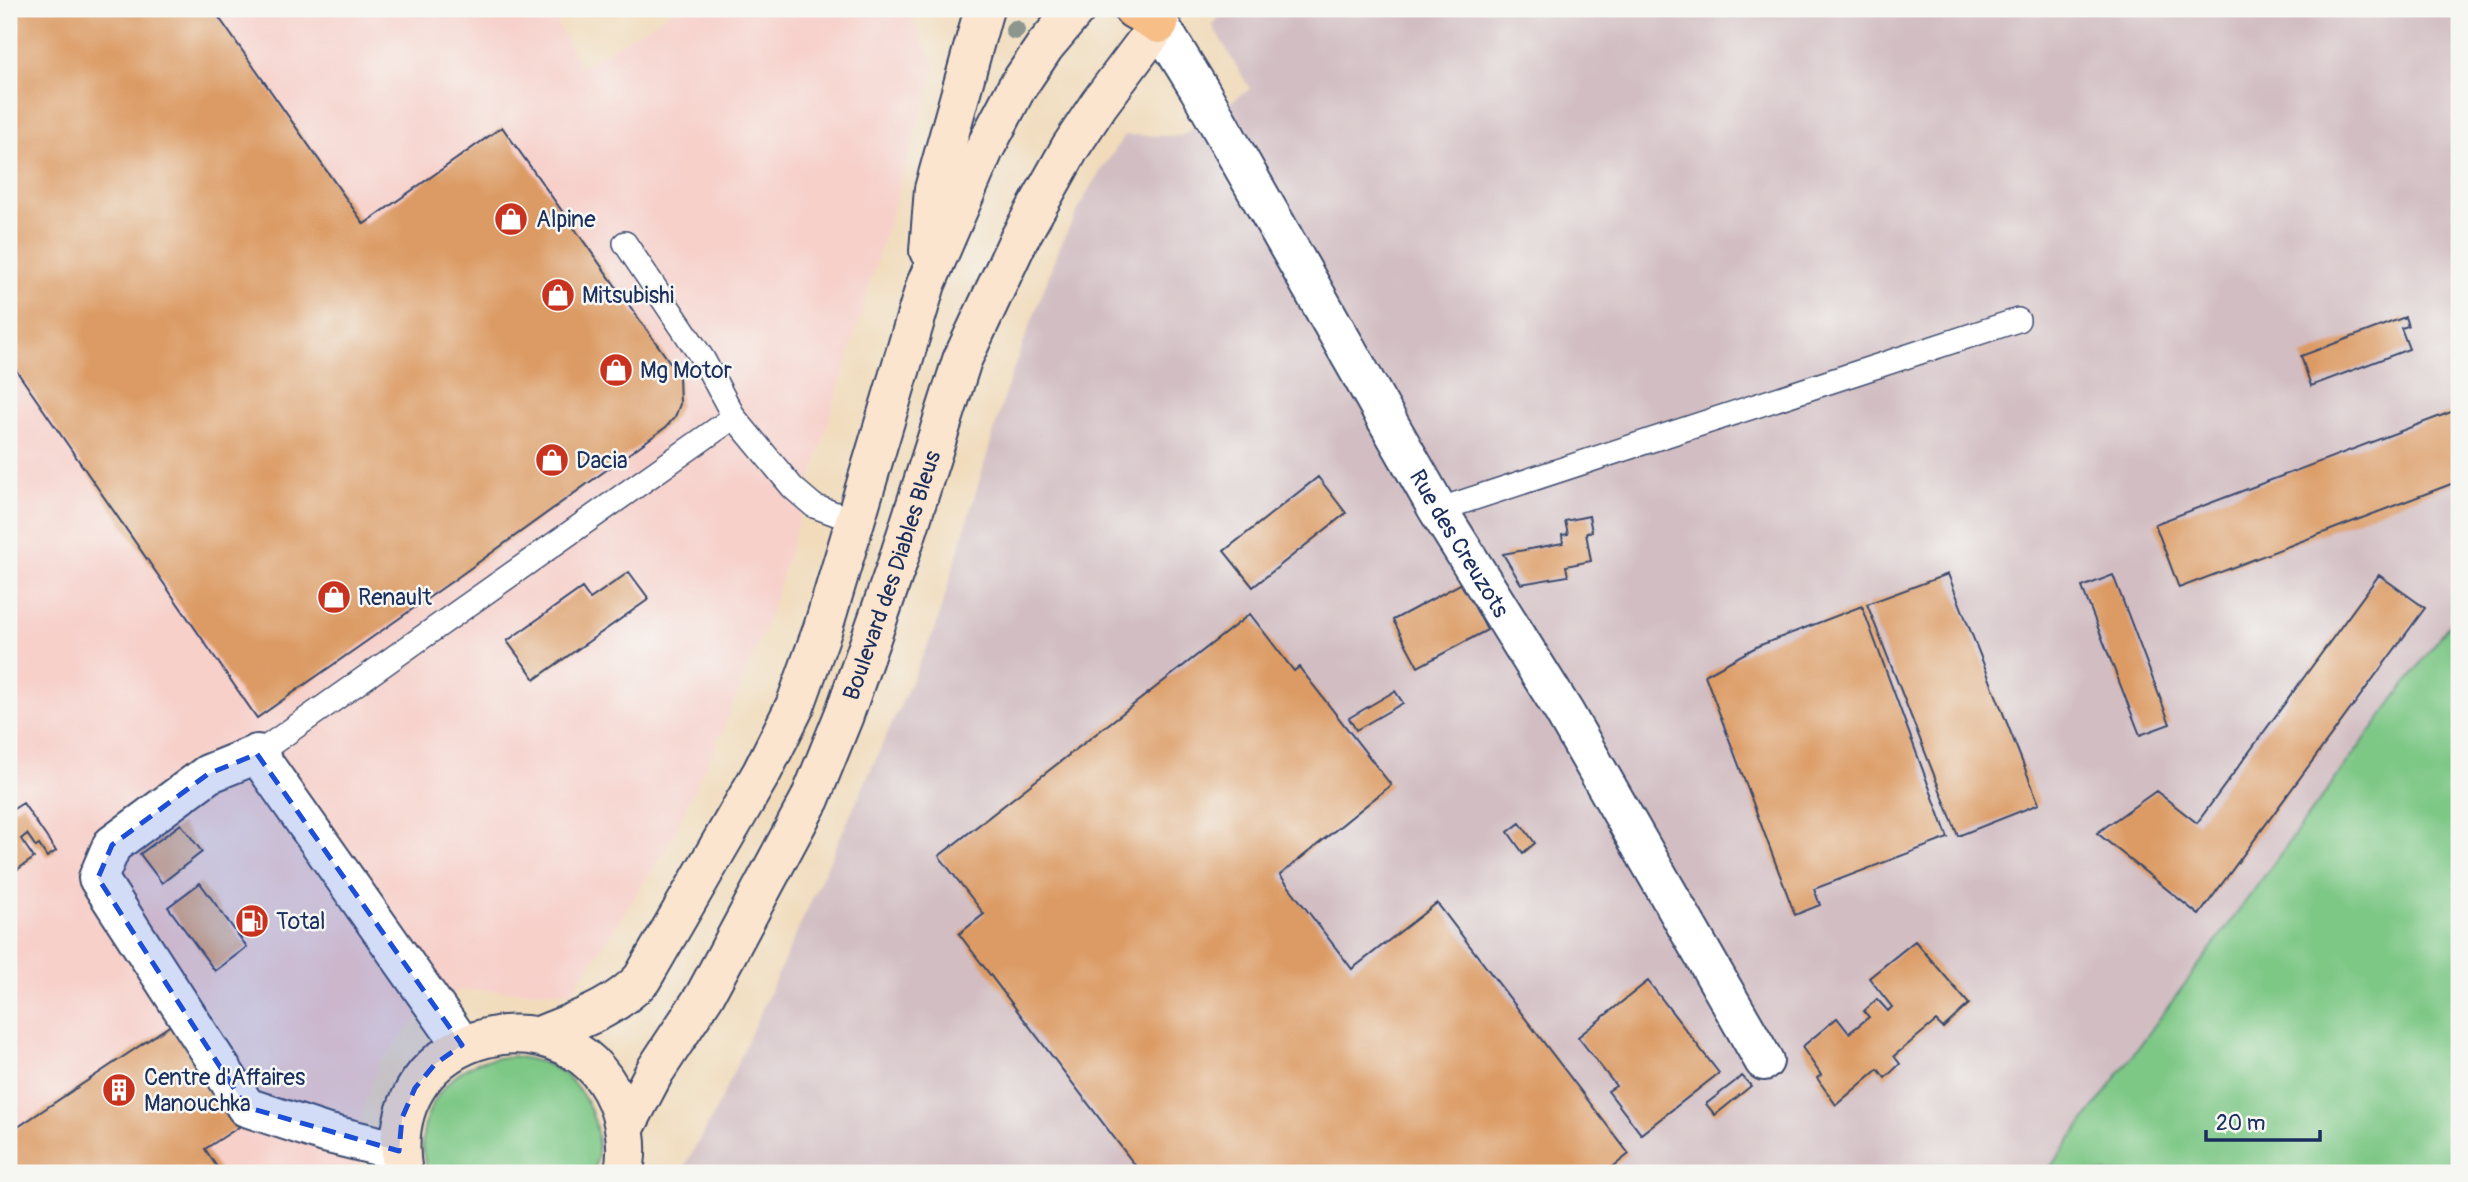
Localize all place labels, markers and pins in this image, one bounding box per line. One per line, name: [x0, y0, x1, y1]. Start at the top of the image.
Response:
shop icon: Alpine: [492, 200, 530, 238]
place label: Alpine: [536, 205, 596, 234]
shop icon: Mitsubishi: [539, 276, 577, 314]
place label: Mitsubishi: [582, 281, 674, 310]
shop icon: Mg Motor: [597, 351, 635, 389]
place label: Mg Motor: [640, 356, 732, 385]
shop icon: Dacia: [533, 441, 571, 479]
place label: Dacia: [576, 446, 628, 475]
shop icon: Renault: [315, 578, 353, 616]
place label: Renault: [358, 583, 432, 612]
fuel station icon: Total: [233, 902, 271, 940]
place label: Total: [276, 907, 326, 936]
place label: Centre d'Affaires Manouchka: [144, 1063, 305, 1118]
building icon: Centre d'Affaires Manouchka: [100, 1071, 138, 1109]

